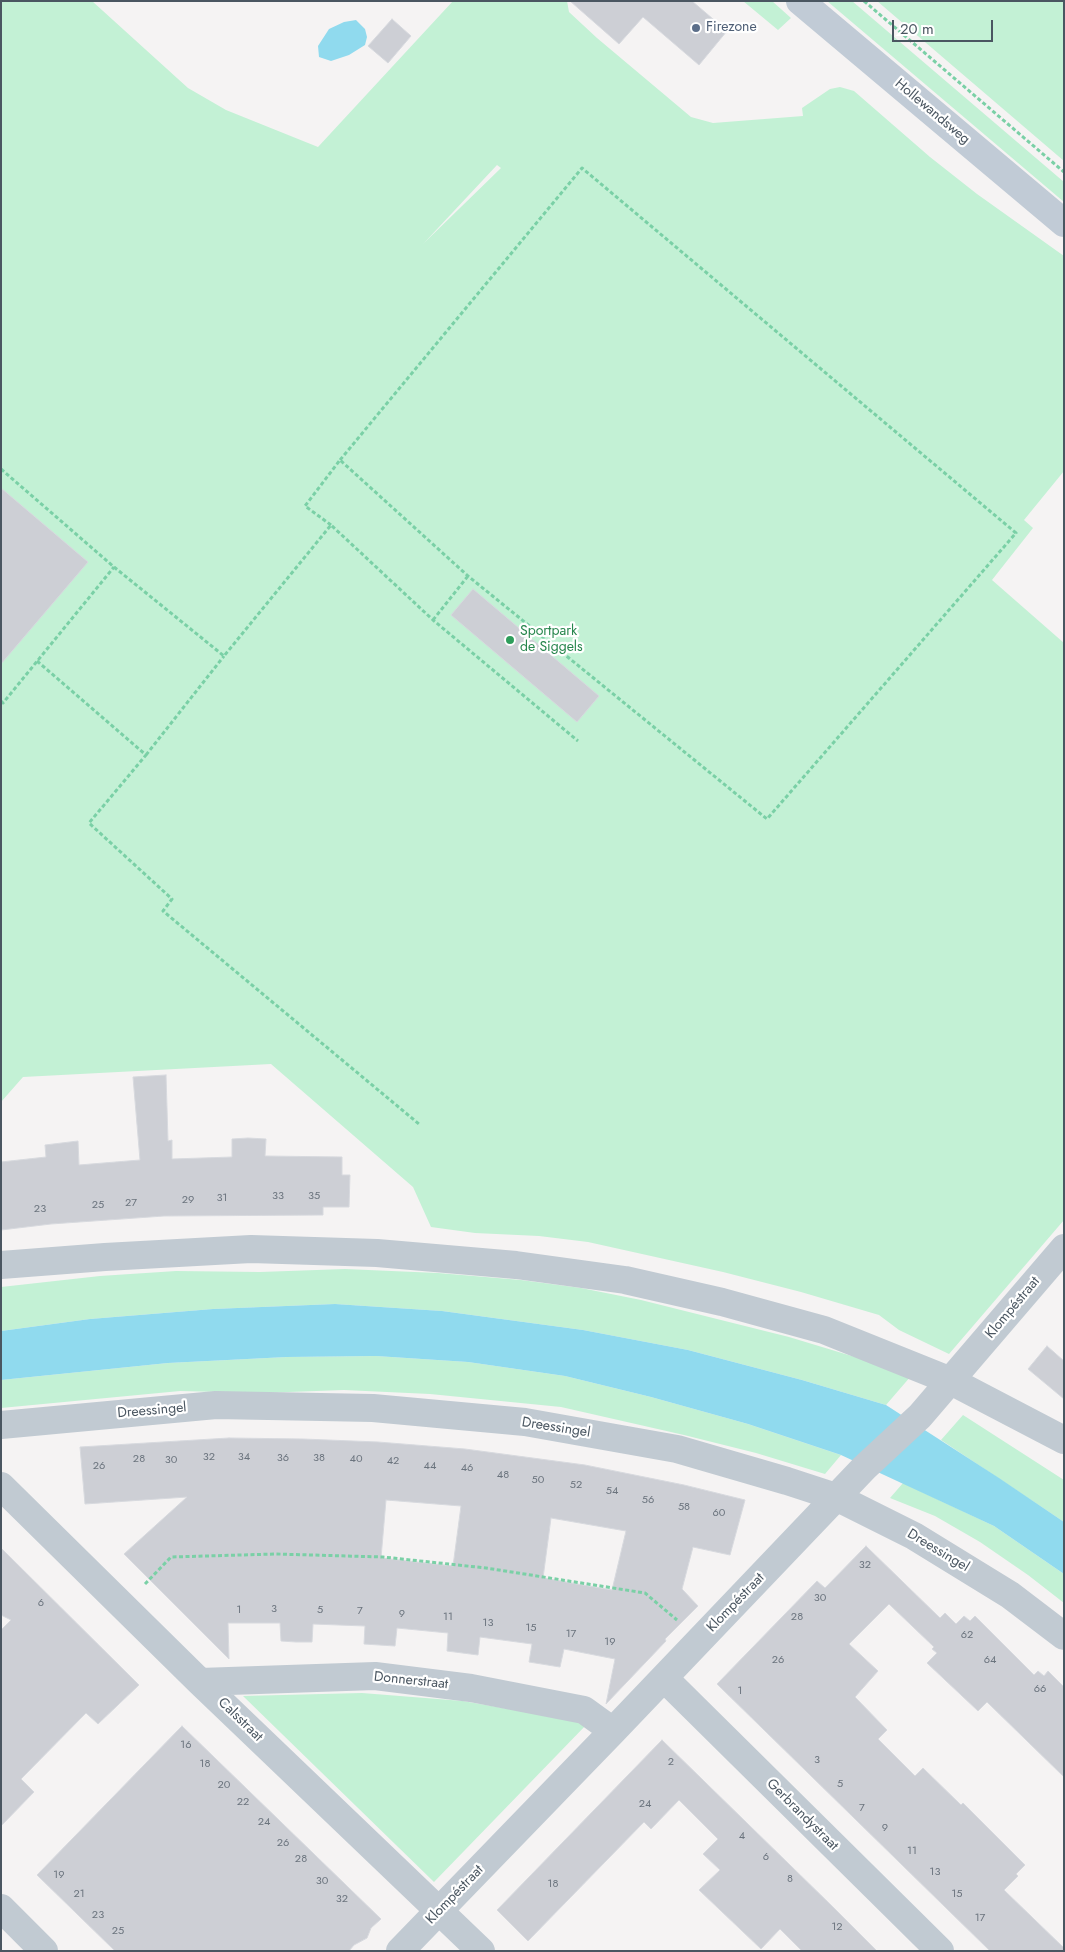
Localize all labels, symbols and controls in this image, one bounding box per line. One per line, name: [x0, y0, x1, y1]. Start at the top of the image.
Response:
scale bar: [895, 10, 996, 42]
text: 20 m: [900, 18, 934, 40]
place label: Firezone: [706, 20, 757, 36]
marker: Firezone: [690, 22, 702, 34]
street label: Hollewandsweg: [891, 76, 973, 148]
place label: Sportpark de Siggels: [520, 624, 583, 656]
marker: Sportpark de Siggels: [504, 634, 516, 646]
house number: 33: [272, 1189, 284, 1203]
house number: 35: [308, 1189, 320, 1203]
house number: 31: [217, 1191, 227, 1205]
house number: 29: [182, 1193, 194, 1207]
house number: 27: [125, 1196, 137, 1210]
house number: 25: [92, 1198, 104, 1212]
house number: 23: [34, 1202, 46, 1216]
street label: Klompéstraat: [982, 1274, 1044, 1342]
street label: Dreessingel: [117, 1400, 187, 1422]
street label: Dreessingel: [521, 1414, 591, 1442]
house number: 32: [203, 1450, 215, 1464]
house number: 34: [238, 1450, 250, 1464]
house number: 36: [277, 1451, 289, 1465]
house number: 38: [313, 1451, 325, 1465]
house number: 28: [133, 1452, 145, 1466]
house number: 40: [349, 1452, 363, 1466]
house number: 30: [165, 1453, 177, 1467]
house number: 42: [387, 1454, 399, 1468]
house number: 26: [93, 1459, 105, 1473]
house number: 44: [424, 1459, 436, 1473]
house number: 46: [461, 1461, 473, 1475]
house number: 48: [497, 1468, 509, 1482]
house number: 50: [532, 1473, 544, 1487]
house number: 52: [570, 1478, 582, 1492]
house number: 54: [606, 1484, 618, 1498]
house number: 56: [642, 1493, 654, 1507]
house number: 58: [678, 1500, 690, 1514]
house number: 60: [713, 1506, 725, 1520]
street label: Dreessingel: [904, 1526, 972, 1576]
house number: 32: [859, 1558, 871, 1572]
street label: Klompéstraat: [704, 1570, 768, 1636]
house number: 30: [814, 1591, 826, 1605]
house number: 6: [38, 1596, 44, 1610]
house number: 3: [271, 1602, 277, 1616]
house number: 1: [237, 1603, 241, 1617]
house number: 5: [317, 1603, 323, 1617]
house number: 7: [357, 1604, 363, 1618]
house number: 9: [399, 1607, 405, 1621]
house number: 11: [443, 1610, 453, 1624]
house number: 28: [791, 1610, 803, 1624]
house number: 13: [483, 1616, 493, 1630]
house number: 15: [525, 1621, 537, 1635]
house number: 17: [566, 1627, 576, 1641]
house number: 62: [961, 1628, 973, 1642]
house number: 19: [604, 1635, 616, 1649]
house number: 26: [772, 1653, 784, 1667]
house number: 64: [984, 1653, 996, 1667]
street label: Donnerstraat: [373, 1669, 449, 1693]
house number: 66: [1034, 1682, 1046, 1696]
house number: 1: [738, 1684, 742, 1698]
street label: Calsstraat: [214, 1695, 266, 1745]
house number: 16: [180, 1738, 192, 1752]
house number: 3: [814, 1753, 820, 1767]
house number: 2: [668, 1755, 674, 1769]
house number: 18: [200, 1757, 210, 1771]
street label: Gerbrandystraat: [763, 1776, 841, 1854]
house number: 5: [837, 1777, 843, 1791]
house number: 20: [218, 1778, 230, 1792]
house number: 22: [237, 1795, 249, 1809]
house number: 24: [639, 1797, 651, 1811]
house number: 7: [859, 1801, 865, 1815]
house number: 24: [258, 1815, 270, 1829]
house number: 9: [882, 1821, 888, 1835]
house number: 4: [739, 1829, 745, 1843]
house number: 26: [277, 1836, 289, 1850]
house number: 11: [907, 1844, 917, 1858]
house number: 6: [763, 1850, 769, 1864]
house number: 28: [295, 1852, 307, 1866]
street label: Klompéstraat: [423, 1862, 487, 1928]
house number: 13: [930, 1865, 940, 1879]
house number: 19: [53, 1868, 65, 1882]
house number: 8: [787, 1872, 793, 1886]
house number: 30: [316, 1874, 328, 1888]
house number: 18: [548, 1877, 558, 1891]
house number: 21: [73, 1887, 85, 1901]
house number: 15: [951, 1887, 963, 1901]
house number: 32: [336, 1892, 348, 1906]
house number: 23: [92, 1908, 104, 1922]
house number: 17: [975, 1911, 985, 1925]
house number: 12: [831, 1920, 843, 1934]
house number: 25: [112, 1924, 124, 1938]

